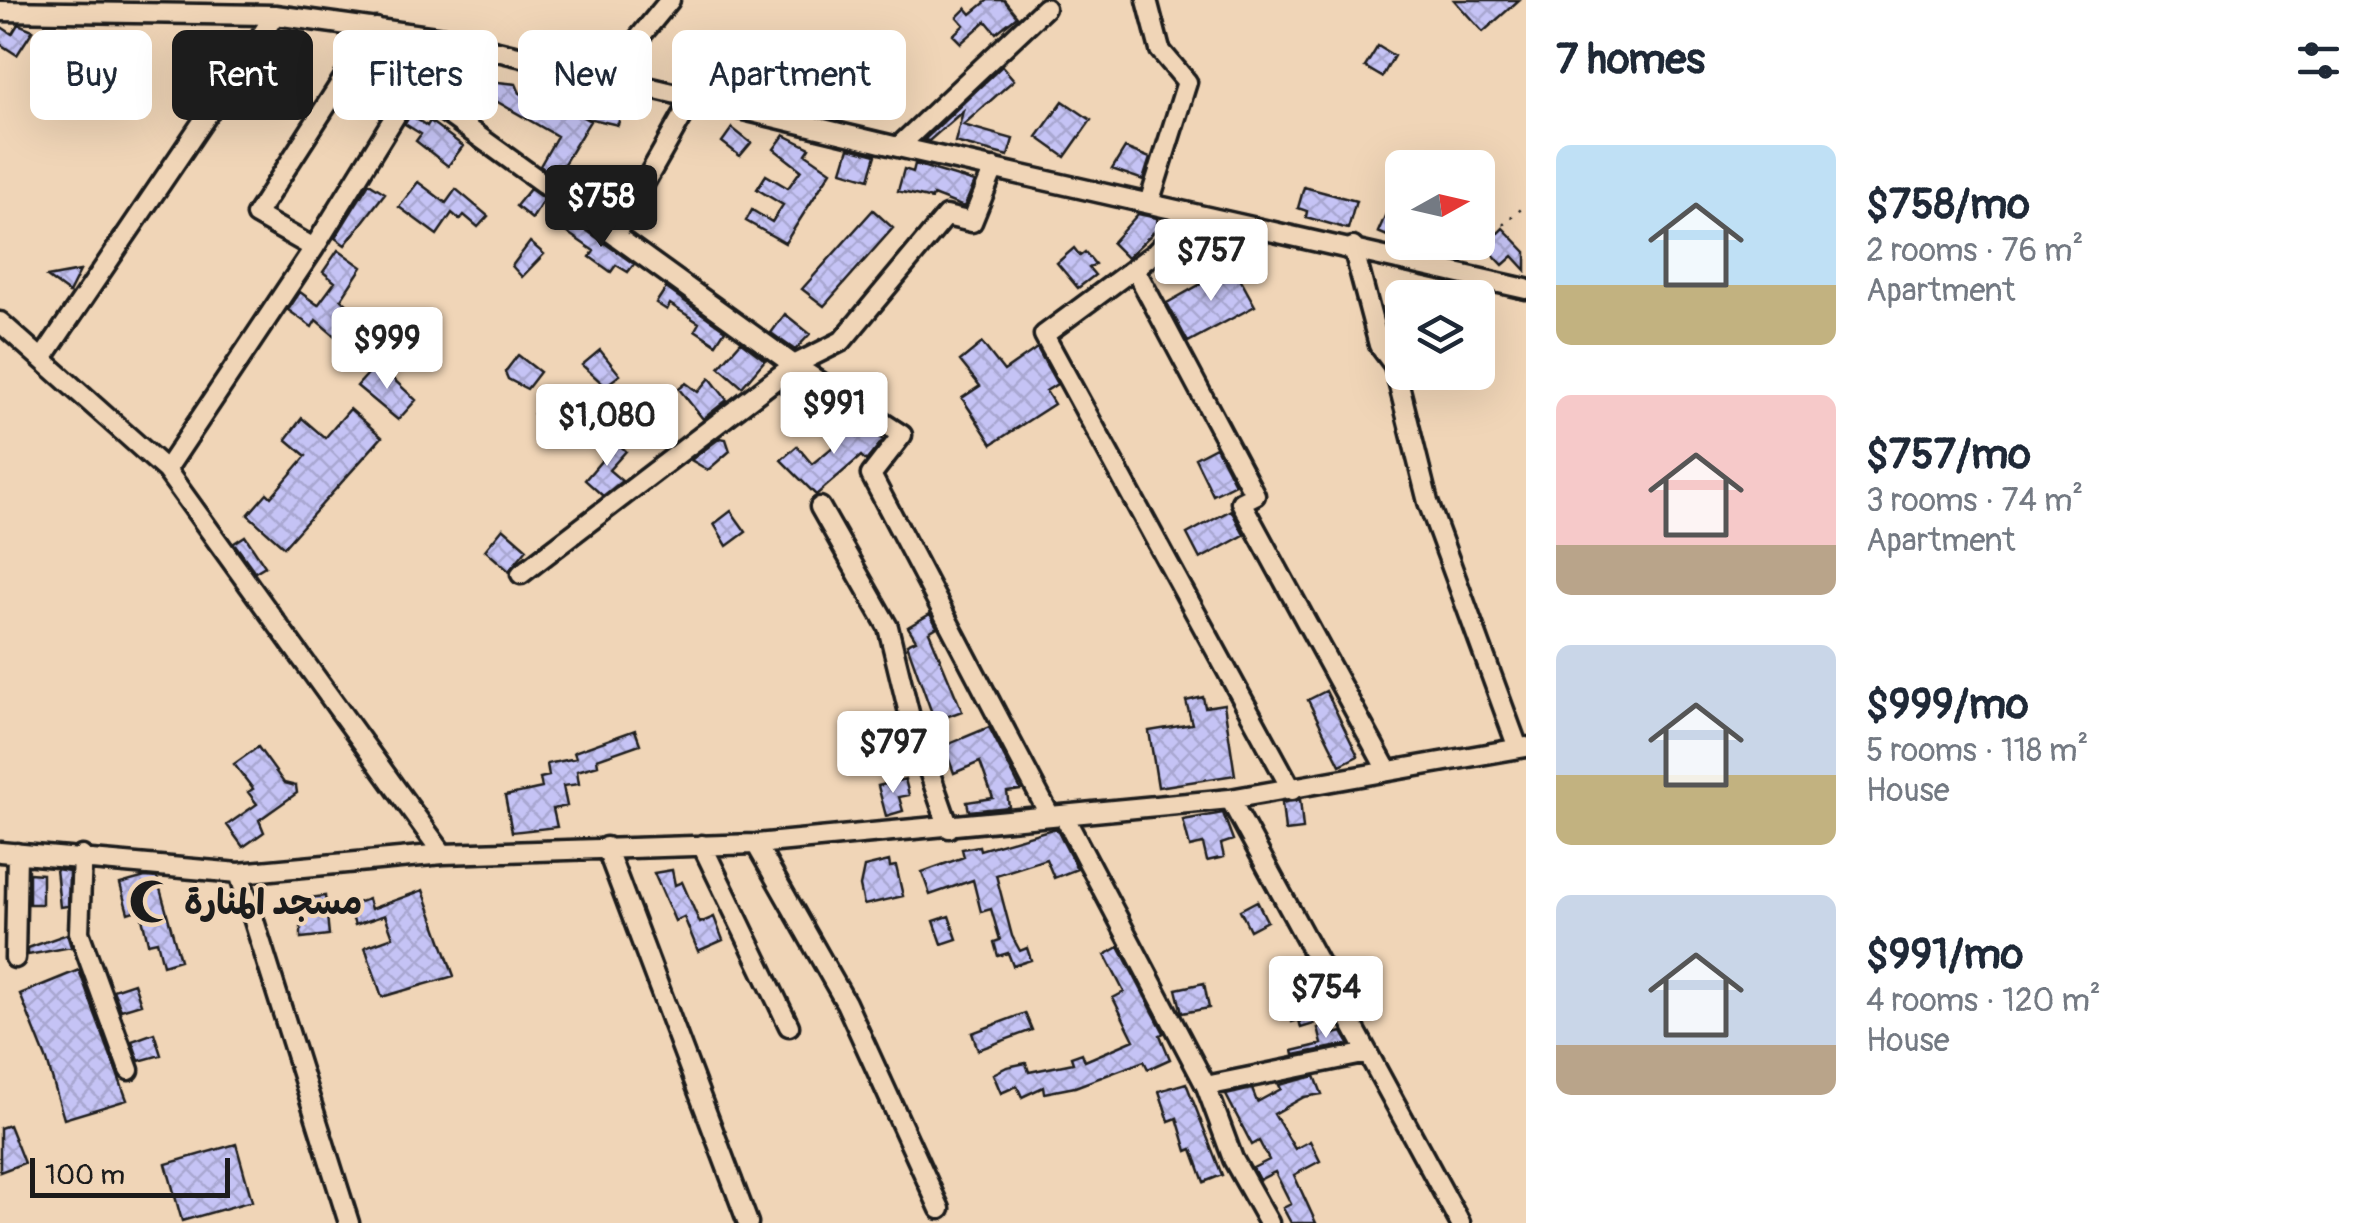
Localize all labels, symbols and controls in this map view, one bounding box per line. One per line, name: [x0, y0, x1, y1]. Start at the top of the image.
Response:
chip: Buy: [30, 30, 152, 120]
chip: Rent: [172, 30, 313, 120]
chip: Filters: [333, 30, 498, 120]
chip: New: [518, 30, 652, 120]
chip: Apartment: [672, 30, 906, 120]
icon: filters: [2291, 33, 2346, 88]
text: 7 homes: [1556, 34, 1705, 86]
north arrow: [1385, 150, 1495, 260]
map controls: [1385, 150, 1495, 390]
pin: $758: [542, 165, 660, 250]
text: $758: [567, 177, 635, 217]
text: $758/mo: [1866, 179, 2030, 231]
icon: home: [1636, 185, 1756, 305]
pin: $757: [1152, 219, 1270, 304]
text: $757: [1177, 231, 1245, 271]
text: 2 rooms · 76 m²: [1866, 231, 2083, 271]
text: Apartment: [1866, 271, 2015, 311]
button: layers: [1385, 280, 1495, 390]
pin: $999: [328, 307, 446, 392]
text: $999: [354, 319, 420, 359]
pin: $991: [775, 372, 893, 457]
pin: $1,080: [526, 384, 688, 469]
text: $991: [803, 384, 865, 424]
text: $1,080: [558, 396, 656, 436]
text: $757/mo: [1866, 429, 2031, 481]
icon: home: [1636, 435, 1756, 555]
text: 3 rooms · 74 m²: [1866, 481, 2083, 521]
text: Apartment: [1866, 521, 2015, 561]
text: $999/mo: [1866, 679, 2029, 731]
icon: home: [1636, 685, 1756, 805]
pin: $797: [834, 711, 952, 796]
text: $797: [859, 723, 927, 763]
text: 5 rooms · 118 m²: [1866, 731, 2088, 771]
text: House: [1866, 771, 1950, 811]
mosque icon: مسجد المنارة: [127, 878, 175, 926]
place label: مسجد المنارة: [184, 881, 362, 925]
text: $991/mo: [1866, 929, 2023, 981]
icon: home: [1636, 935, 1756, 1055]
pin: $754: [1267, 956, 1385, 1041]
text: $754: [1291, 968, 1361, 1008]
text: 4 rooms · 120 m²: [1866, 981, 2101, 1021]
text: House: [1866, 1021, 1950, 1061]
scale bar: [30, 1153, 230, 1198]
text: 100 m: [45, 1158, 125, 1193]

